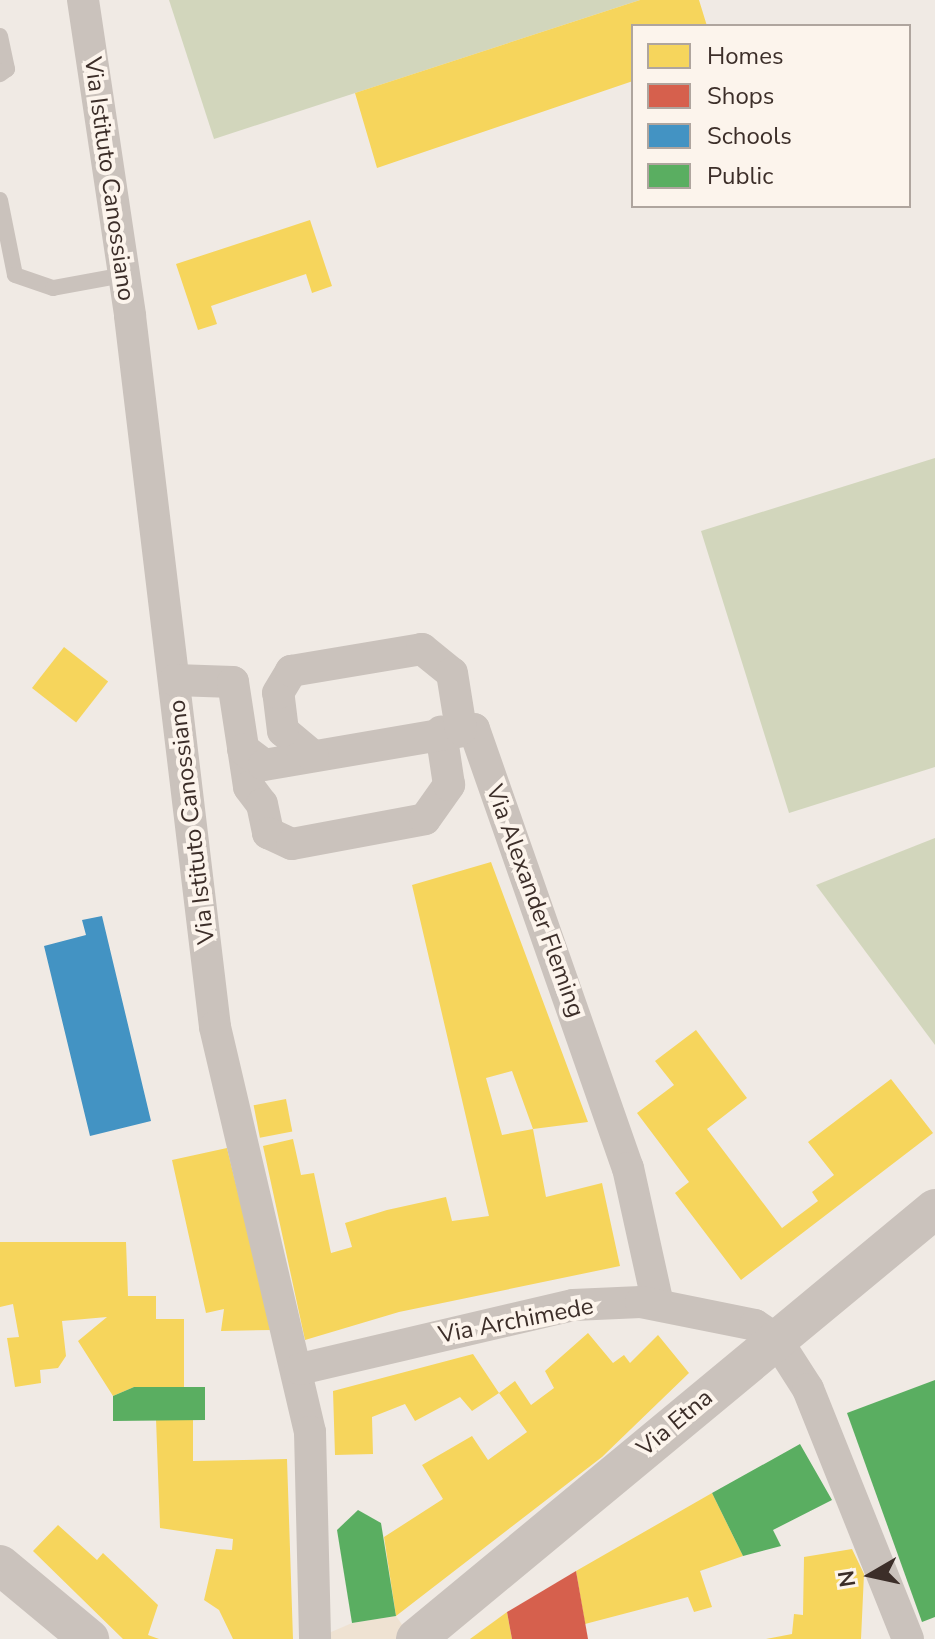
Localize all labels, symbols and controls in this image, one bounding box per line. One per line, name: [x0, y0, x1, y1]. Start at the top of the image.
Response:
legend: [631, 24, 911, 208]
text: Homes: [707, 40, 783, 72]
street label: Via Istituto Canossiano: [78, 55, 140, 303]
text: Shops: [707, 80, 774, 112]
text: Schools: [707, 120, 792, 152]
text: Public: [707, 160, 773, 192]
street label: Via Istituto Canossiano: [163, 698, 221, 946]
street label: Via Alexander Fleming: [480, 781, 590, 1021]
street label: Via Archimede: [436, 1292, 596, 1350]
street label: Via Etna: [631, 1383, 719, 1463]
north arrow: [831, 1535, 911, 1615]
text: N: [831, 1568, 863, 1589]

